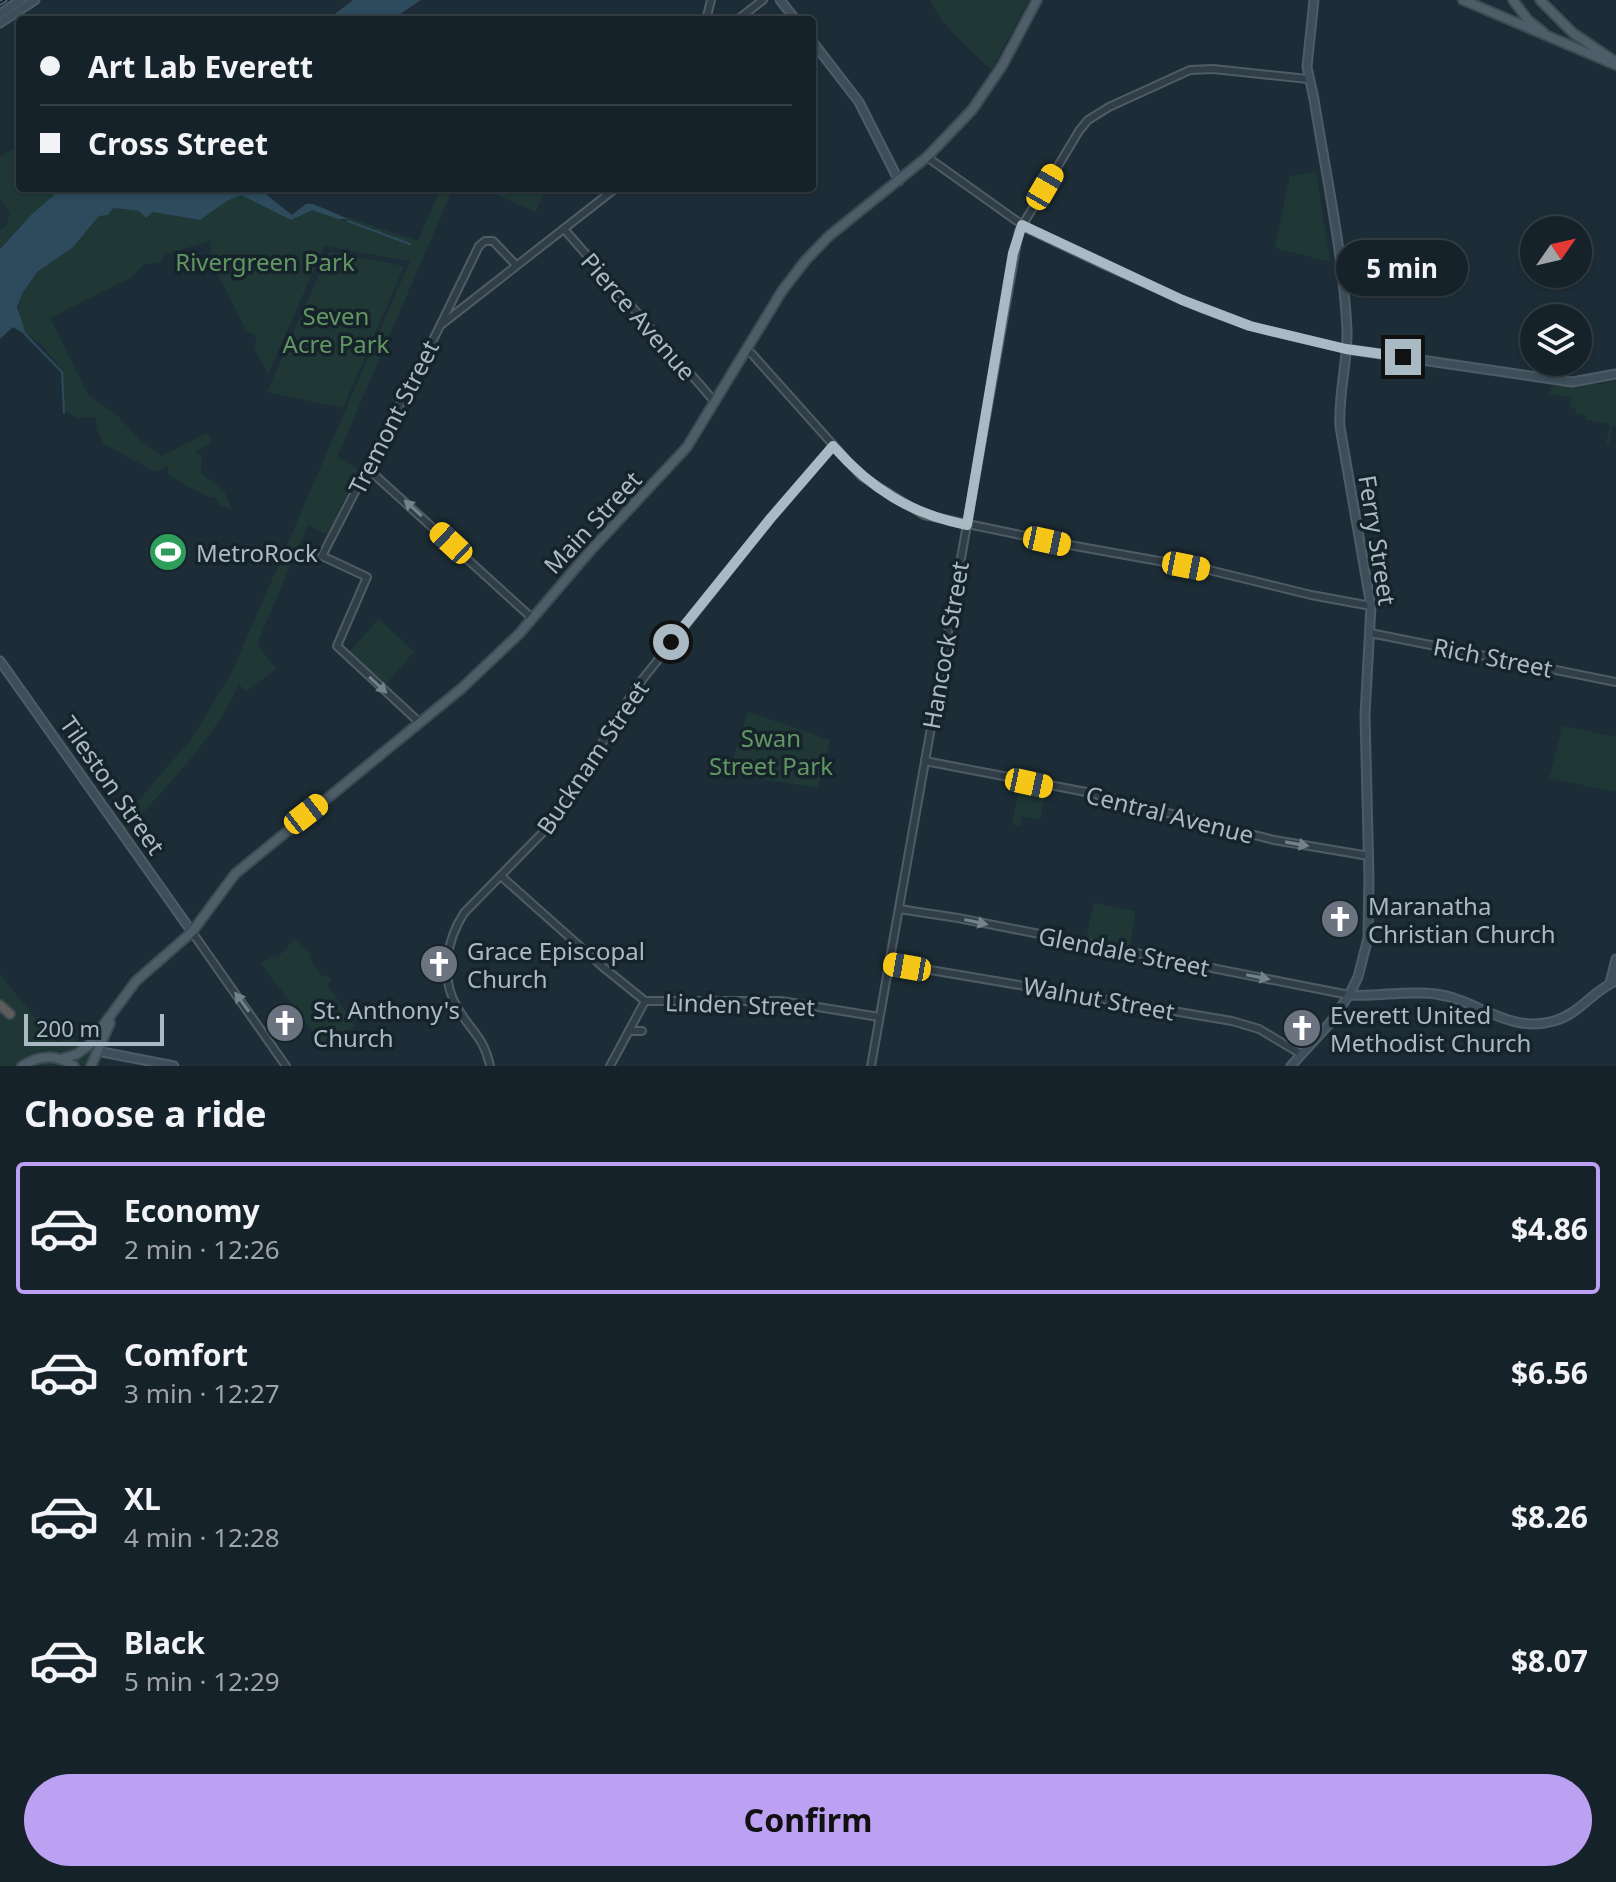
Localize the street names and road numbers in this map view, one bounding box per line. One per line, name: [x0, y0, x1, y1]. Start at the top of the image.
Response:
street label: Pierce Avenue: [574, 245, 704, 387]
street label: Tremont Street: [340, 334, 446, 500]
street label: Main Street: [536, 463, 648, 581]
street label: Ferry Street: [1351, 473, 1405, 608]
street label: Hancock Street: [914, 558, 976, 731]
street label: Rich Street: [1431, 629, 1556, 685]
street label: Bucknam Street: [528, 673, 656, 840]
street label: Tileston Street: [53, 709, 173, 861]
street label: Central Avenue: [1083, 777, 1257, 851]
street label: Glendale Street: [1036, 918, 1213, 984]
street label: Walnut Street: [1021, 968, 1178, 1028]
street label: Linden Street: [664, 985, 816, 1023]

